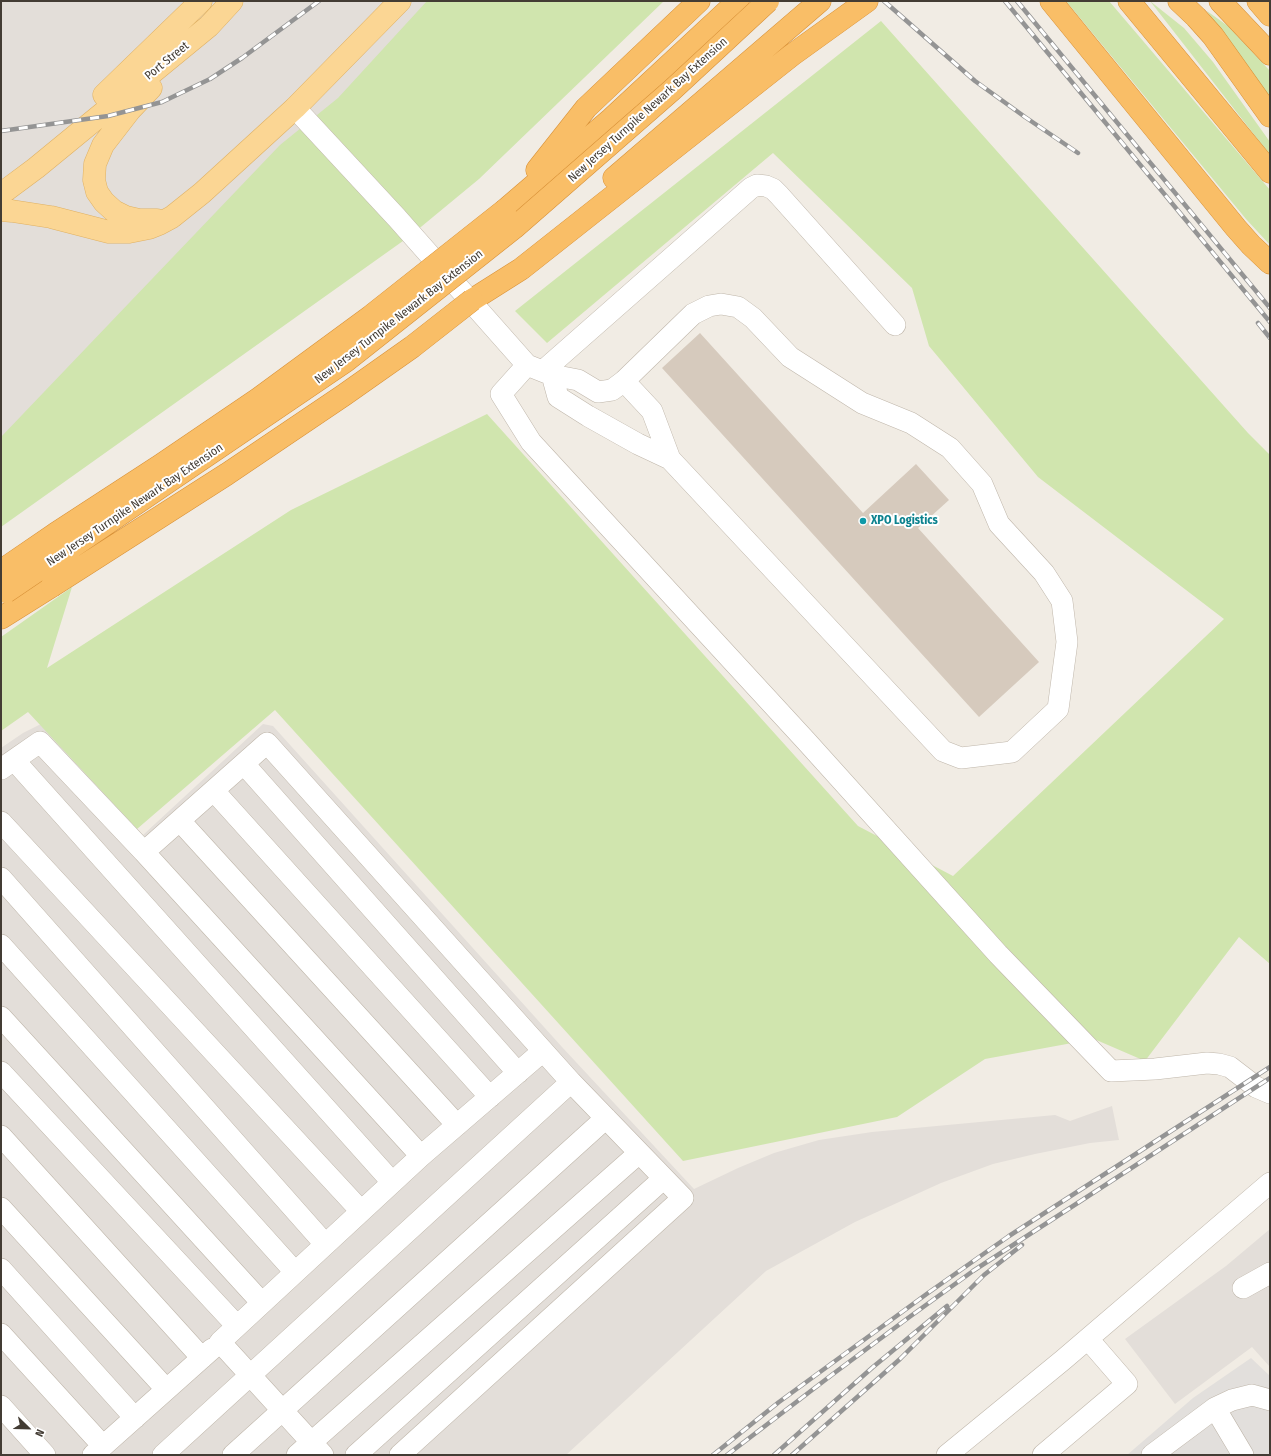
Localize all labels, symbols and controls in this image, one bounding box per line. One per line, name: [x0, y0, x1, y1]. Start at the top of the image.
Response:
street label: New Jersey Turnpike Newark Bay Extension: [565, 35, 731, 185]
street label: Port Street: [142, 39, 192, 83]
street label: New Jersey Turnpike Newark Bay Extension: [312, 247, 486, 387]
street label: New Jersey Turnpike Newark Bay Extension: [44, 441, 226, 569]
place label: XPO Logistics: [871, 514, 938, 528]
marker: XPO Logistics: [858, 516, 868, 526]
north arrow: [8, 1408, 48, 1448]
text: N: [32, 1427, 47, 1438]

